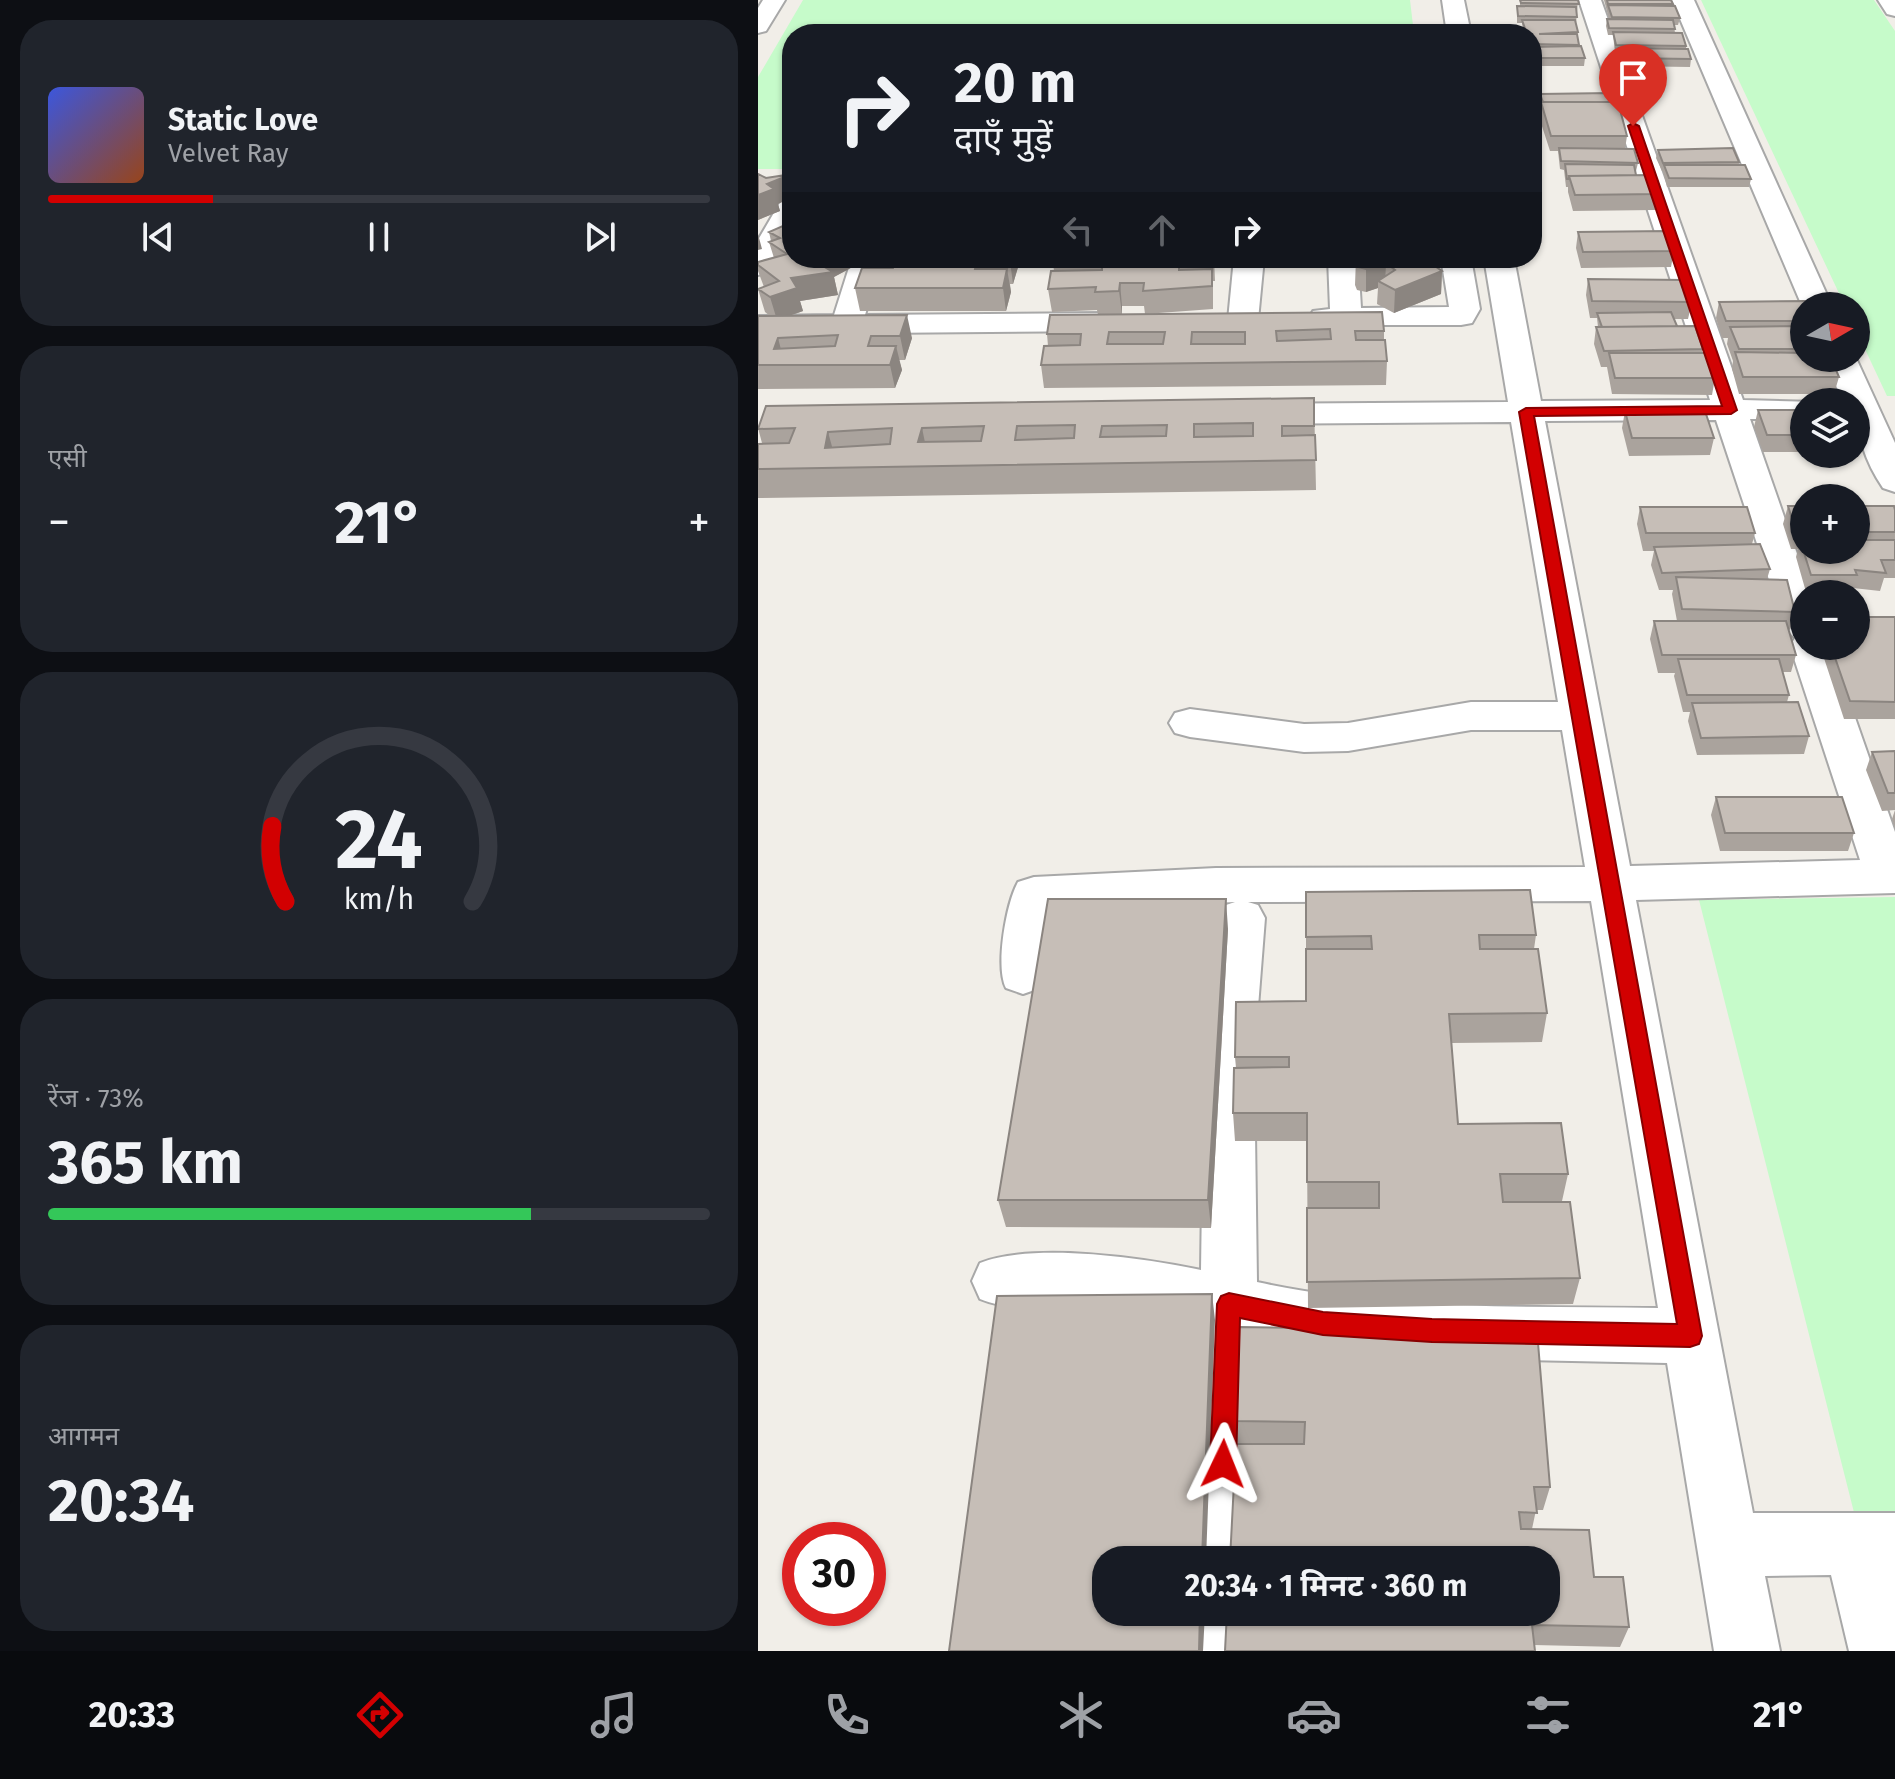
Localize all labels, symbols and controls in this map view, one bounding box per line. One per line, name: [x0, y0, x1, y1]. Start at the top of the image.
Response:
pin: [1599, 44, 1667, 126]
text: 20 m: [954, 50, 1076, 117]
icon: right: [822, 56, 926, 160]
icon: arrive: [1611, 56, 1655, 100]
text: Static Love: [168, 102, 318, 138]
text: दाएँ मुड़ें: [954, 118, 1053, 162]
text: Velvet Ray: [168, 138, 288, 169]
icon: left: [1056, 208, 1100, 252]
icon: ahead: [1140, 208, 1184, 252]
icon: right: [1224, 208, 1268, 252]
icon: previous: [136, 215, 180, 259]
icon: pause: [357, 215, 401, 259]
icon: next: [578, 215, 622, 259]
north arrow: [1790, 292, 1870, 372]
map controls: [1790, 292, 1870, 660]
button: layers: [1790, 388, 1870, 468]
text: एसी: [48, 443, 87, 474]
button: +: [1790, 484, 1870, 564]
text: 21°: [335, 487, 423, 559]
text: −: [48, 496, 70, 549]
text: +: [688, 496, 710, 549]
button: −: [1790, 580, 1870, 660]
text: 24: [335, 789, 423, 889]
text: km/h: [344, 882, 414, 917]
text: रेंज · 73%: [48, 1083, 144, 1114]
text: 365 km: [48, 1127, 243, 1199]
text: आगमन: [48, 1421, 119, 1452]
position arrow: [1181, 1422, 1265, 1506]
text: 20:34: [48, 1465, 194, 1537]
speed limit sign: 30: [782, 1522, 886, 1626]
text: 20:34 · 1 मिनट · 360 m: [1185, 1568, 1467, 1604]
icon: directions: [352, 1687, 408, 1743]
icon: music: [586, 1687, 642, 1743]
icon: phone: [819, 1687, 875, 1743]
icon: climate: [1053, 1687, 1109, 1743]
icon: car: [1286, 1687, 1342, 1743]
icon: filters: [1520, 1687, 1576, 1743]
text: 20:33: [89, 1693, 175, 1737]
text: 21°: [1753, 1693, 1806, 1737]

